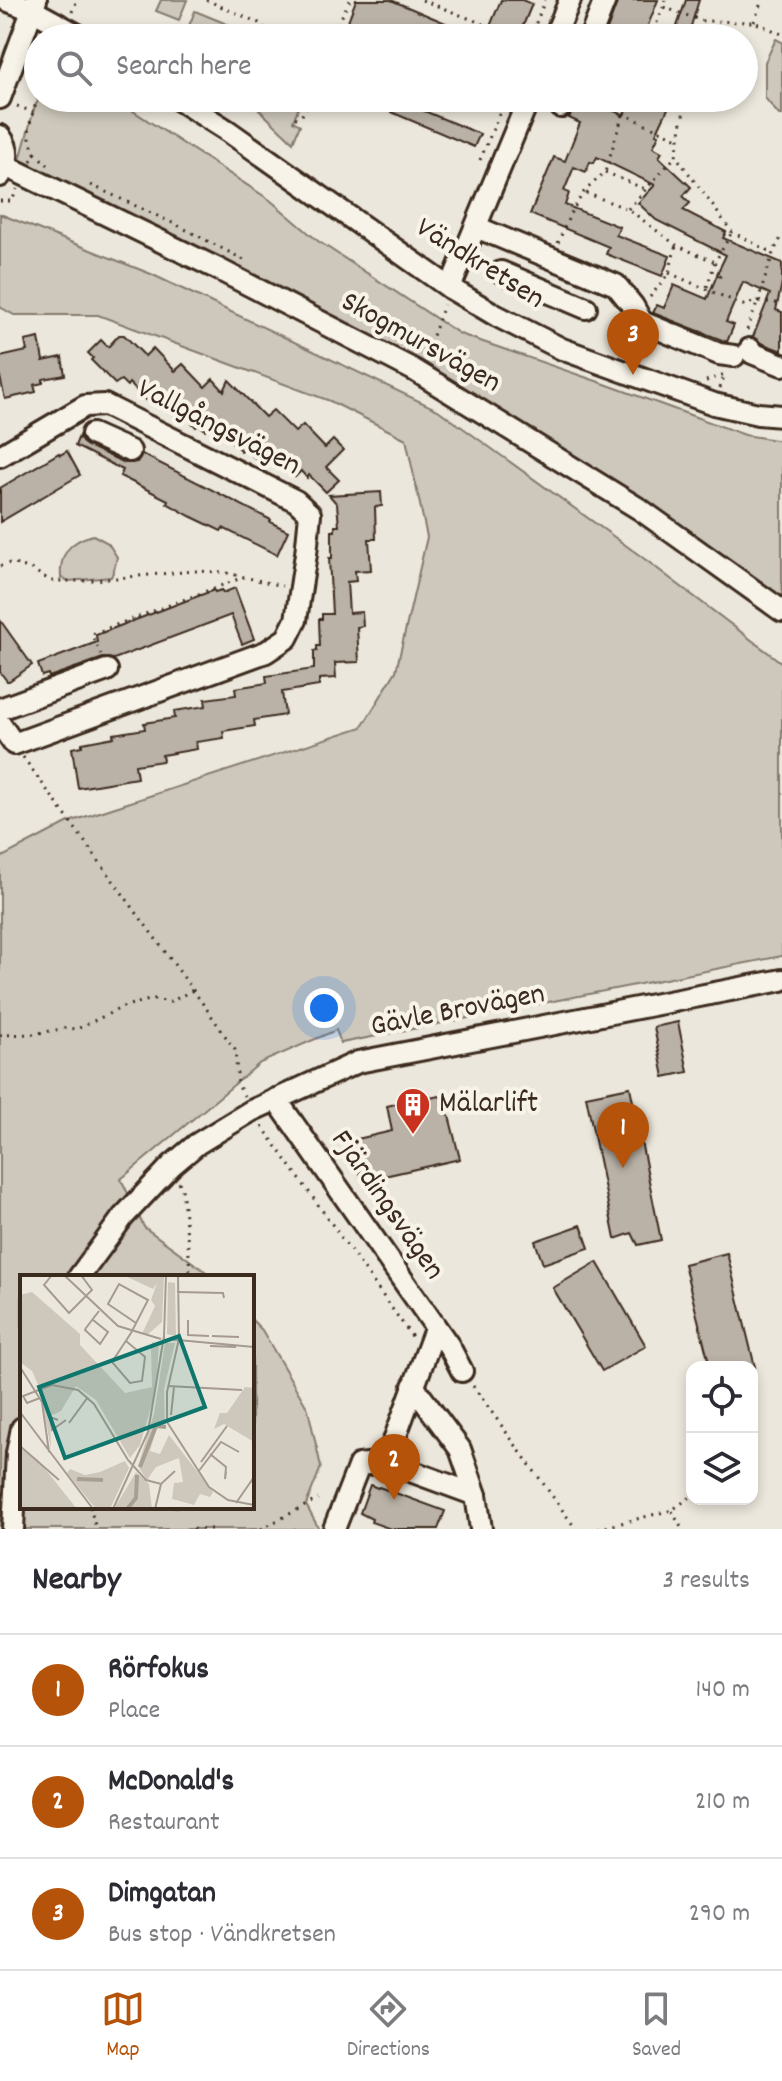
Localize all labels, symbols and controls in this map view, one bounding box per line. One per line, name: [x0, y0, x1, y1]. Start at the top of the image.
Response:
search box: [24, 24, 758, 112]
icon: search: [52, 46, 96, 90]
text: Search here: [116, 47, 252, 90]
street label: Vändkretsen: [406, 208, 552, 322]
street label: Skogmursvägen: [332, 282, 508, 406]
pin: 3: [607, 309, 659, 375]
street label: Vallgångsvägen: [129, 369, 307, 489]
street label: Gävle Brovägen: [367, 974, 549, 1050]
your location: [304, 988, 344, 1028]
place label: Mälarlift: [439, 1084, 538, 1127]
building icon: Mälarlift: [394, 1086, 432, 1136]
pin: 1: [597, 1102, 649, 1168]
street label: Fjärdingsvägen: [318, 1122, 454, 1290]
inset map: [20, 1275, 254, 1509]
map controls: [686, 1361, 758, 1505]
button: locate: [686, 1361, 758, 1433]
button: layers: [686, 1433, 758, 1505]
pin: 2: [368, 1434, 420, 1500]
text: Nearby: [32, 1557, 121, 1606]
text: 3 results: [663, 1563, 750, 1600]
text: Rörfokus: [108, 1650, 209, 1693]
text: 1: [55, 1672, 61, 1709]
text: 140 m: [696, 1672, 750, 1709]
text: Place: [108, 1693, 160, 1730]
text: McDonald's: [108, 1762, 234, 1805]
text: 2: [52, 1784, 64, 1821]
text: 210 m: [695, 1784, 750, 1821]
text: Restaurant: [108, 1805, 220, 1842]
text: Dimgatan: [108, 1874, 216, 1917]
text: 3: [52, 1896, 64, 1933]
text: 290 m: [689, 1896, 750, 1933]
text: Bus stop · Vändkretsen: [108, 1917, 336, 1954]
tab: Map: [101, 1987, 145, 2066]
tab: Directions: [347, 1987, 430, 2066]
tab: Saved: [632, 1987, 681, 2066]

